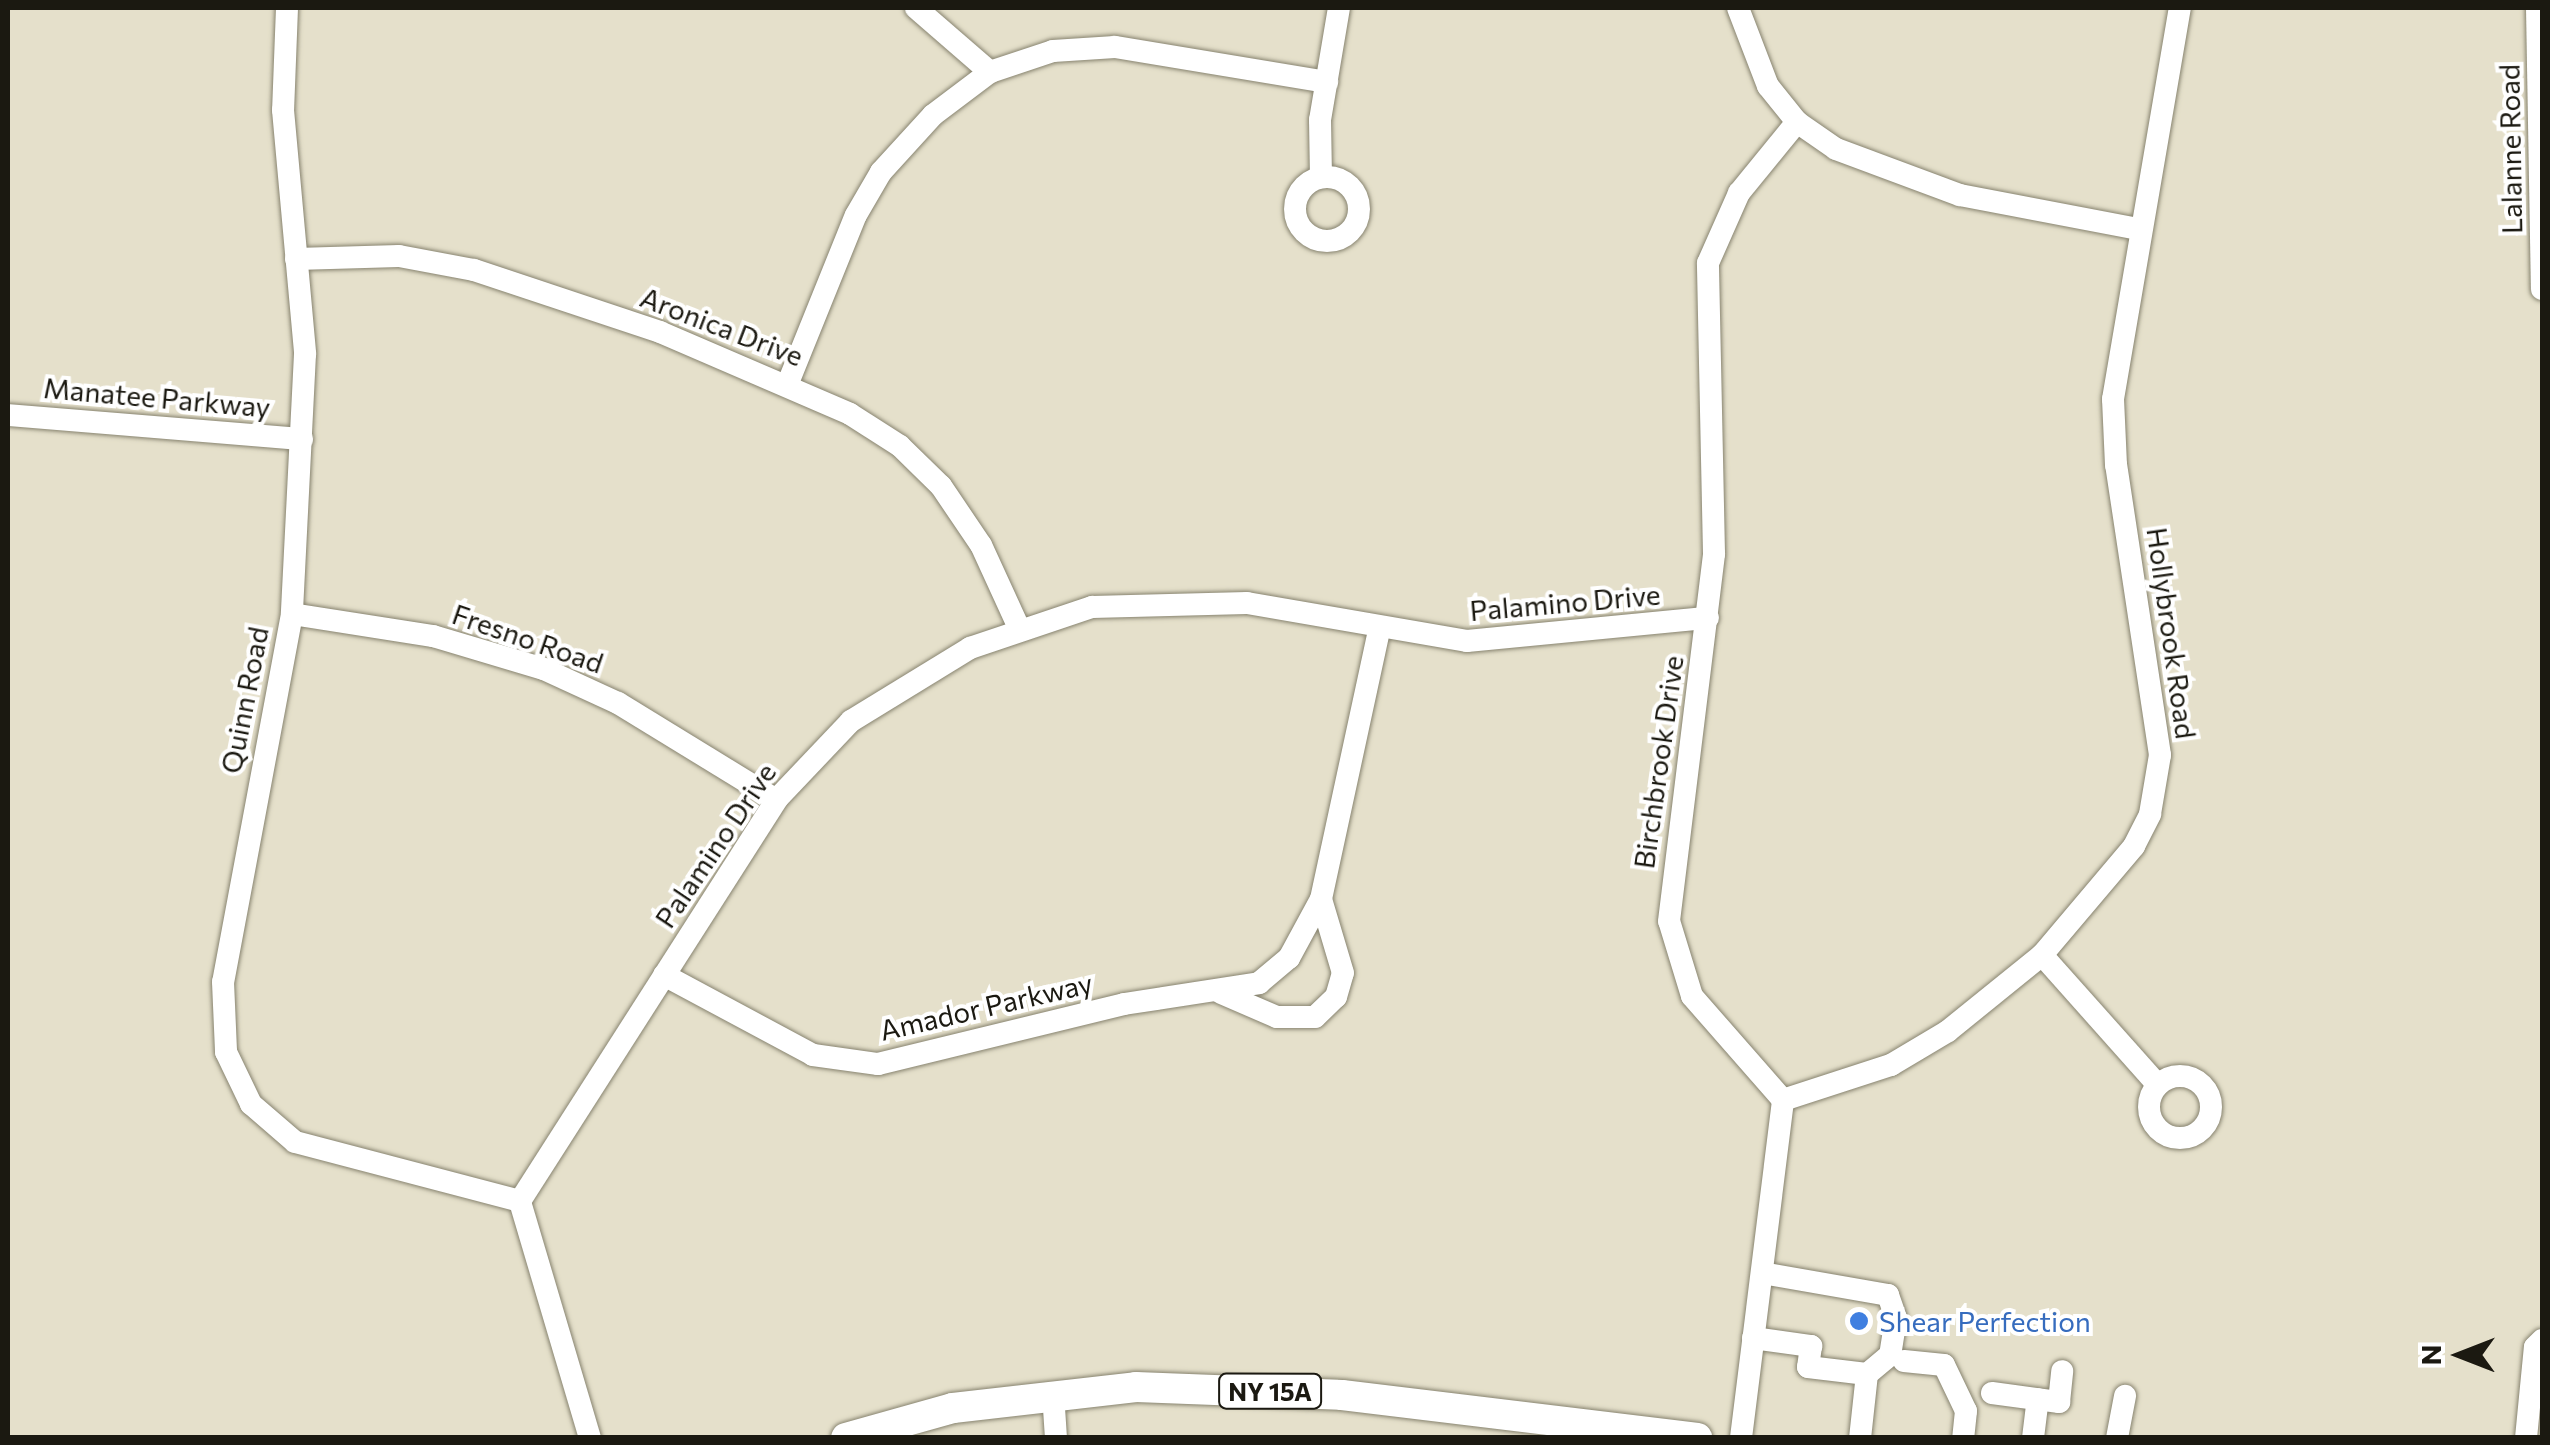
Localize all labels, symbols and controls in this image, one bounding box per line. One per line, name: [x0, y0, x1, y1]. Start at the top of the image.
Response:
street label: Lalanne Road: [2492, 64, 2528, 234]
street label: Aronica Drive: [636, 280, 808, 372]
street label: Manatee Parkway: [42, 370, 272, 424]
street label: Hollybrook Road: [2141, 525, 2203, 741]
street label: Palamino Drive: [1468, 577, 1662, 627]
street label: Fresno Road: [448, 596, 608, 680]
street label: Quinn Road: [213, 624, 275, 776]
street label: Birchbrook Drive: [1626, 653, 1690, 871]
street label: Palamino Drive: [648, 756, 782, 934]
street label: Amador Parkway: [876, 965, 1096, 1047]
place label: Shear Perfection: [1879, 1304, 2091, 1338]
north arrow: [2410, 1305, 2510, 1405]
marker: Shear Perfection: [1848, 1310, 1870, 1332]
text: N: [2413, 1345, 2447, 1366]
road number: NY 15A: [1218, 1371, 1322, 1411]

